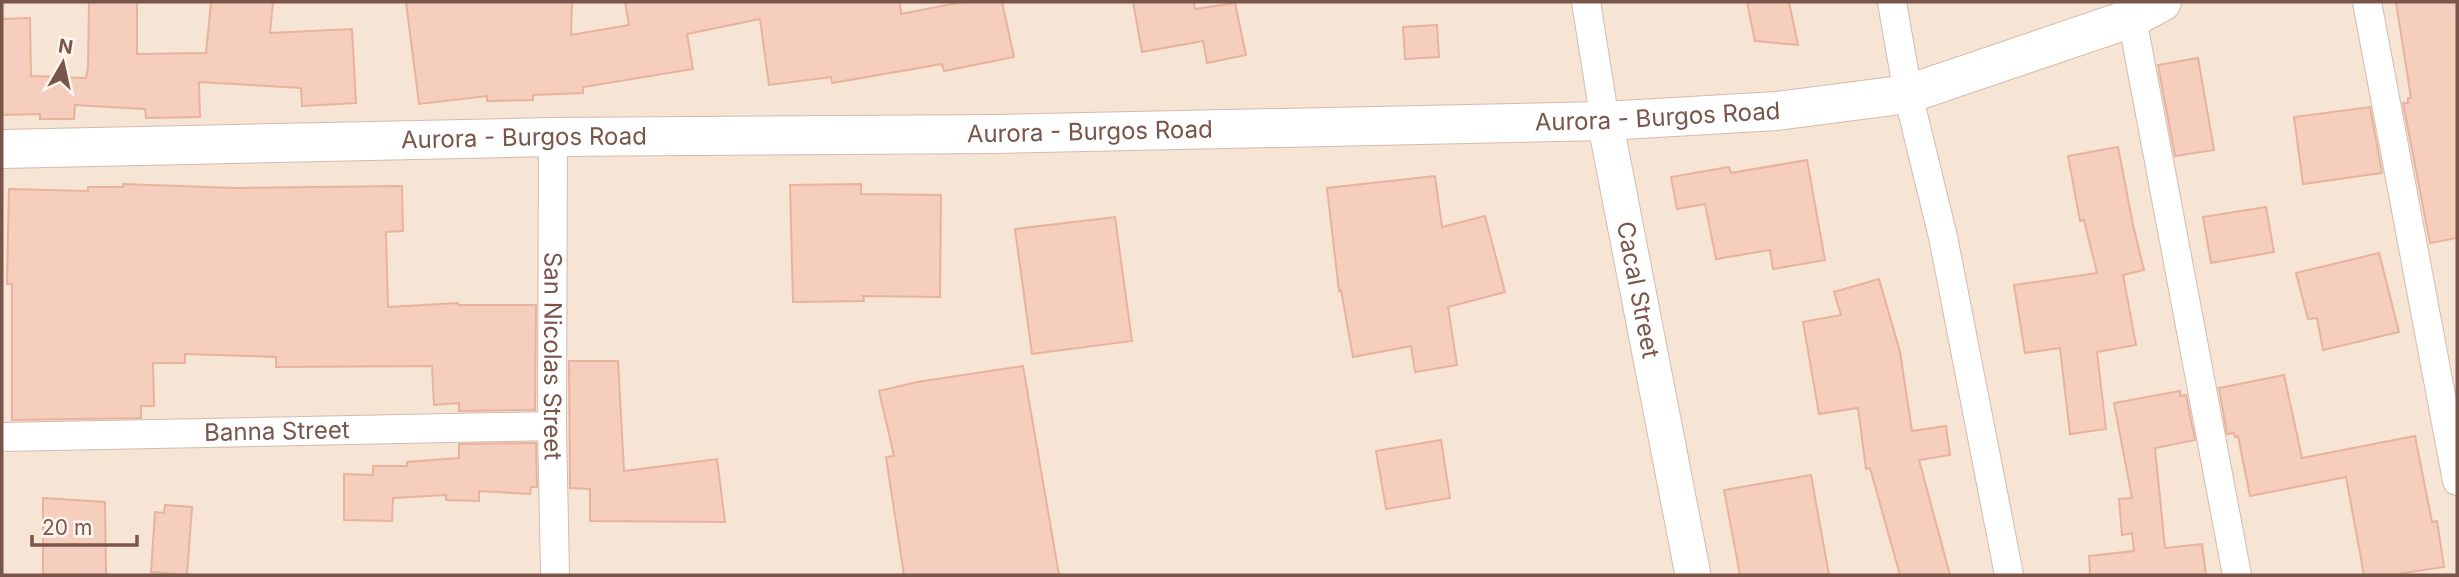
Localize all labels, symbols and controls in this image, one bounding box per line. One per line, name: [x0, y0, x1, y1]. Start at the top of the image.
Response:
north arrow: [28, 28, 98, 98]
text: N: [57, 34, 75, 59]
street label: Aurora - Burgos Road: [1534, 96, 1781, 136]
street label: Aurora - Burgos Road: [967, 114, 1213, 148]
street label: Aurora - Burgos Road: [401, 121, 647, 154]
street label: Cacal Street: [1611, 219, 1666, 361]
street label: San Nicolas Street: [538, 252, 568, 461]
street label: Banna Street: [204, 415, 350, 447]
scale bar: [32, 504, 136, 548]
text: 20 m: [42, 515, 92, 540]

